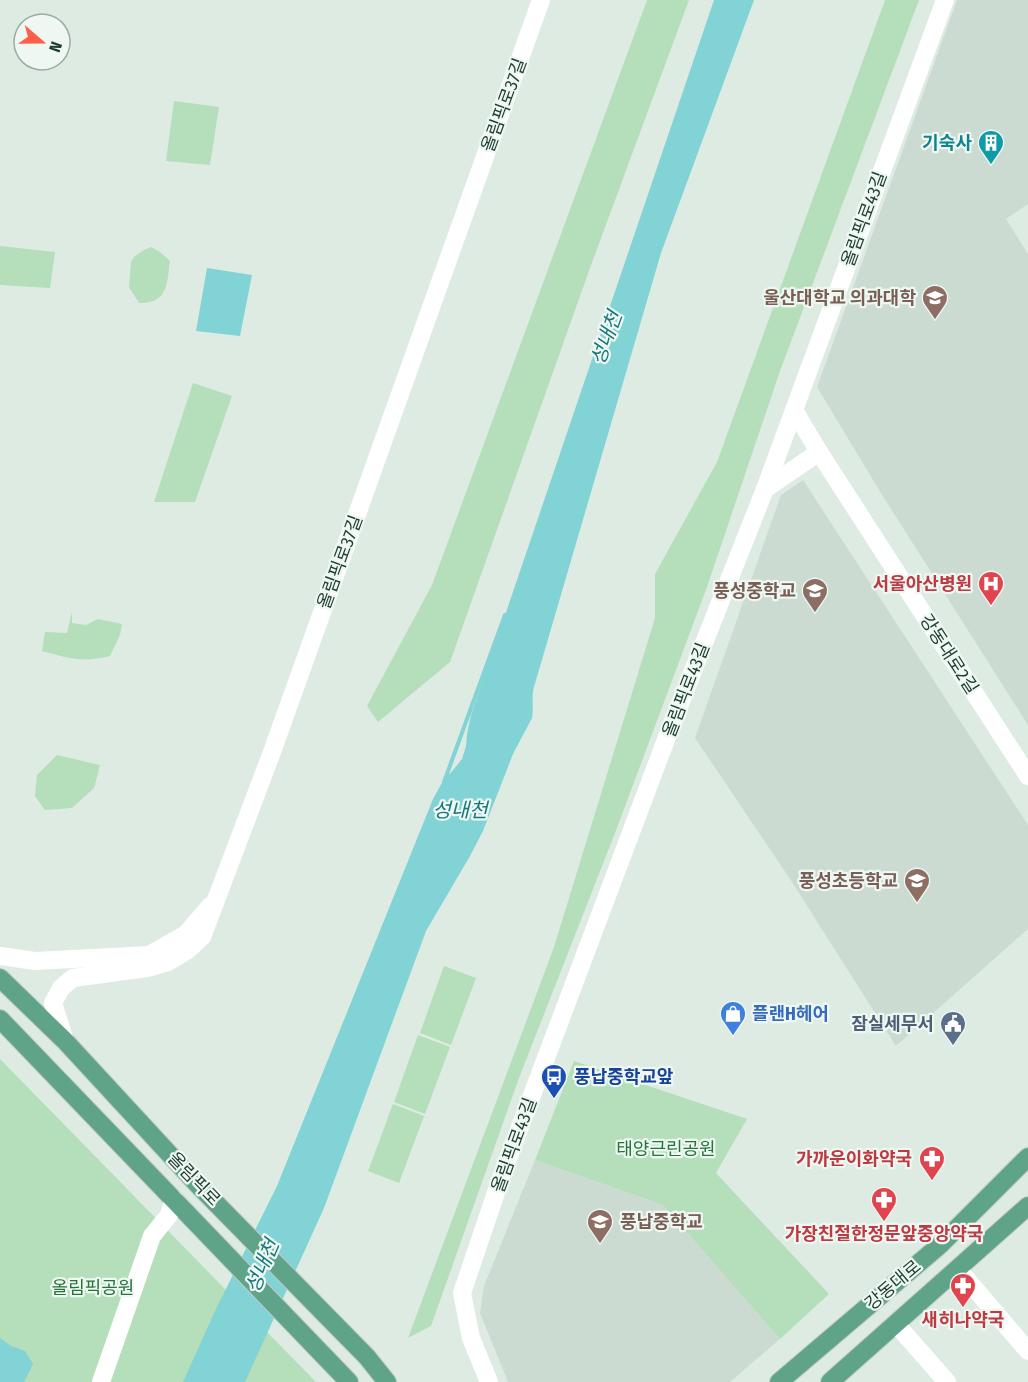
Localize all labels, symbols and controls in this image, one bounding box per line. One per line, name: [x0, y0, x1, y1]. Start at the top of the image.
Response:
north arrow: [12, 12, 72, 72]
text: N: [45, 39, 66, 55]
street label: 올림픽로37길: [477, 55, 531, 155]
building icon: 기숙사: [976, 128, 1006, 166]
place label: 기숙사: [922, 132, 972, 154]
street label: 올림픽로43길: [837, 169, 891, 269]
school or university icon: 울산대학교 의과대학: [920, 283, 950, 321]
place label: 울산대학교 의과대학: [763, 287, 916, 309]
water label: 성내천: [585, 306, 628, 368]
street label: 올림픽로37길: [313, 512, 367, 612]
hospital icon: 서울아산병원: [976, 569, 1006, 607]
place label: 서울아산병원: [873, 573, 972, 595]
school or university icon: 풍성중학교: [800, 576, 830, 614]
place label: 풍성중학교: [713, 580, 796, 602]
street label: 강동대로2길: [915, 610, 983, 698]
street label: 올림픽로43길: [658, 640, 714, 740]
water label: 성내천: [432, 798, 490, 822]
school or university icon: 풍성초등학교: [902, 866, 932, 904]
place label: 풍성초등학교: [799, 870, 898, 892]
shop icon: 플랜H헤어: [718, 999, 748, 1037]
place label: 플랜H헤어: [752, 1003, 829, 1025]
public building icon: 잠실세무서: [938, 1009, 968, 1047]
place label: 잠실세무서: [851, 1013, 934, 1035]
bus stop icon: 풍납중학교앞: [539, 1062, 569, 1100]
place label: 풍납중학교앞: [574, 1066, 674, 1088]
street label: 올림픽로43길: [487, 1095, 541, 1195]
park label: 태양근린공원: [616, 1138, 716, 1160]
pharmacy icon: 가까운이화약국: [917, 1144, 947, 1182]
street label: 올림픽로: [163, 1148, 225, 1210]
place label: 가까운이화약국: [796, 1148, 912, 1170]
pharmacy icon: 가장친절한정문앞중앙약국: [869, 1185, 899, 1223]
school or university icon: 풍납중학교: [585, 1207, 615, 1245]
place label: 풍납중학교: [620, 1211, 703, 1233]
place label: 가장친절한정문앞중앙약국: [785, 1223, 983, 1245]
water label: 성내천: [240, 1234, 285, 1296]
street label: 강동대로: [861, 1255, 925, 1315]
pharmacy icon: 새히나약국: [948, 1271, 978, 1309]
park label: 올림픽공원: [52, 1277, 134, 1299]
place label: 새히나약국: [922, 1309, 1004, 1331]

